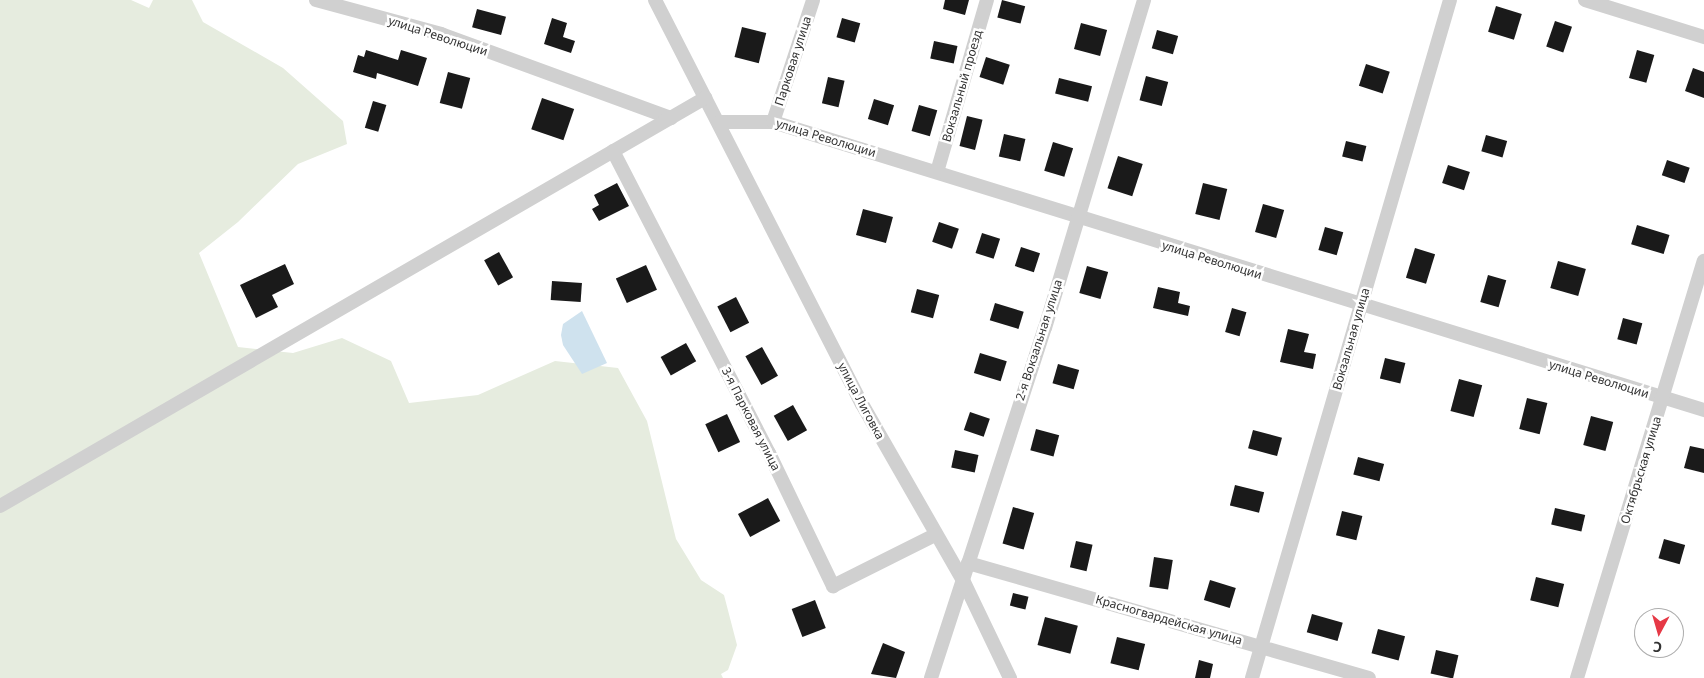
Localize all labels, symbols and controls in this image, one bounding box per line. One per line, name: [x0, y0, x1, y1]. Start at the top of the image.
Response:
street label: улица Революции: [386, 13, 490, 59]
street label: Парковая улица: [772, 14, 814, 108]
street label: Вокзальный проезд: [939, 28, 985, 144]
street label: улица Революции: [774, 116, 878, 160]
street label: улица Революции: [1160, 238, 1264, 282]
street label: 2-я Вокзальная улица: [1013, 278, 1065, 402]
street label: Вокзальная улица: [1330, 286, 1372, 392]
street label: улица Революции: [1547, 357, 1651, 401]
street label: улица Лиговка: [835, 360, 887, 442]
street label: 3-я Парковая улица: [719, 365, 783, 473]
street label: Октябрьская улица: [1618, 414, 1664, 526]
street label: Красногвардейская улица: [1094, 592, 1244, 648]
north arrow: [1634, 608, 1684, 658]
text: С: [1652, 638, 1663, 657]

